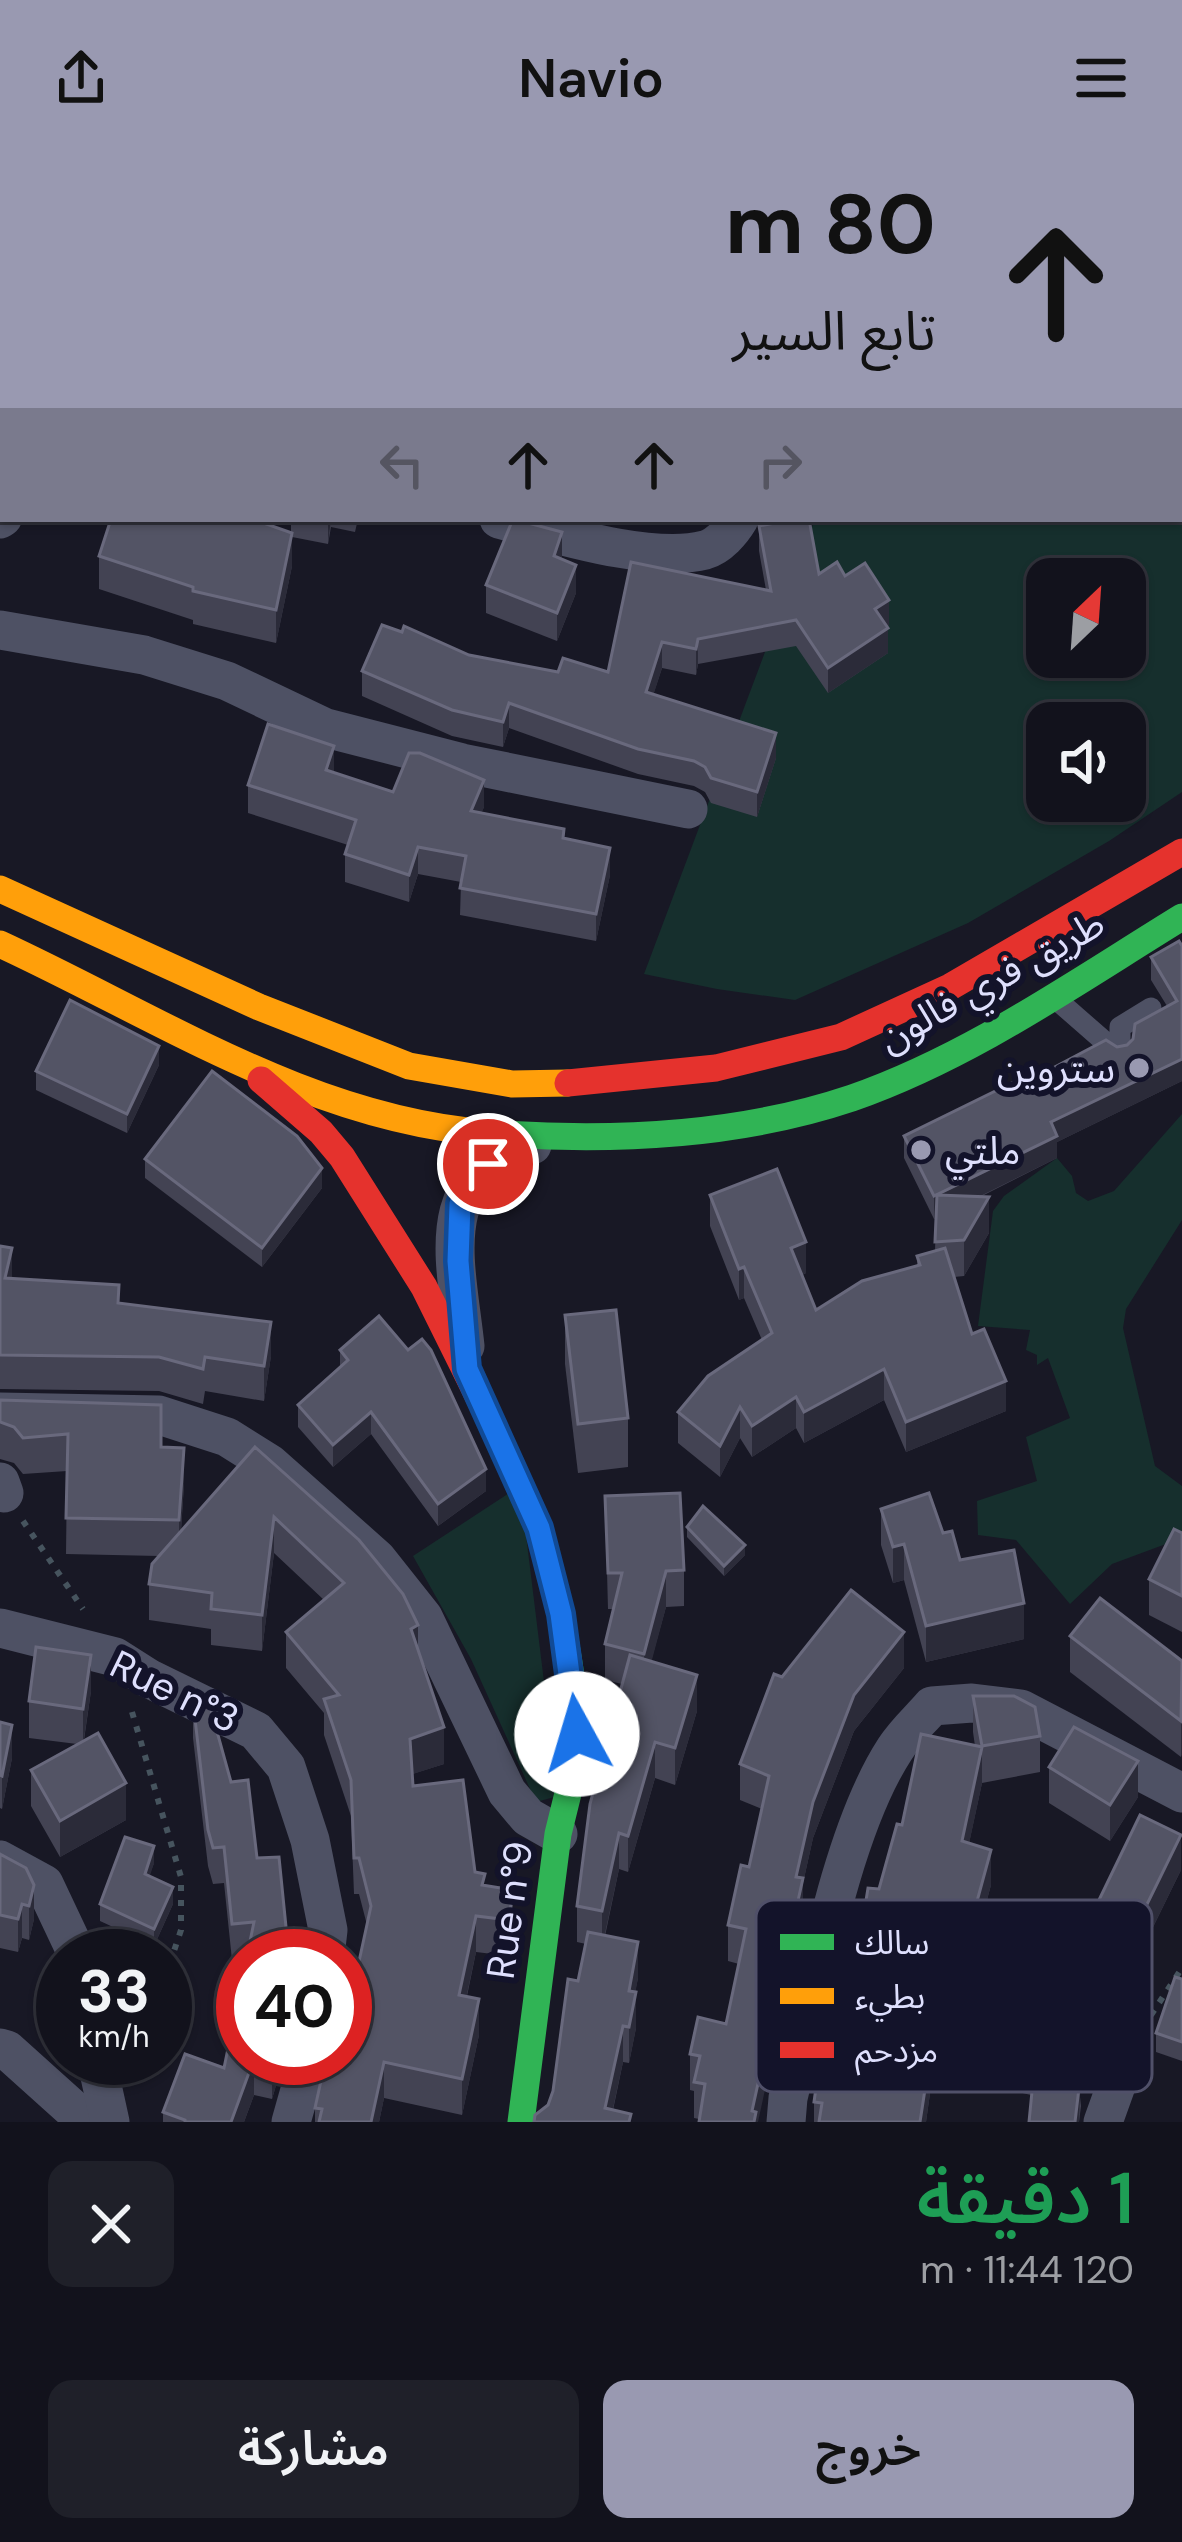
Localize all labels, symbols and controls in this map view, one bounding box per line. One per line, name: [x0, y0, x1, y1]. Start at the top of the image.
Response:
text: Navio: [518, 43, 664, 114]
icon: share: [48, 45, 114, 111]
icon: menu: [1068, 45, 1134, 111]
text: 80 m: [725, 170, 936, 279]
icon: ahead: [978, 204, 1134, 360]
text: تابع السير: [732, 296, 936, 367]
icon: left: [369, 432, 435, 498]
icon: ahead: [495, 432, 561, 498]
icon: ahead: [621, 432, 687, 498]
icon: right: [747, 432, 813, 498]
north arrow: [1026, 558, 1146, 678]
map controls: [1026, 558, 1146, 822]
button: sound: [1026, 702, 1146, 822]
street label: طريق فري فالون: [869, 897, 1115, 1067]
place label: ستروين: [997, 1043, 1115, 1094]
marker: ستروين: [1126, 1055, 1152, 1081]
pin: [437, 1113, 539, 1215]
place label: ملتي: [945, 1125, 1020, 1180]
icon: arrive: [455, 1131, 521, 1197]
marker: ملتي: [908, 1137, 934, 1163]
street label: Rue n°3: [102, 1639, 247, 1744]
position arrow: [514, 1671, 640, 1797]
street label: Rue n°9: [475, 1838, 544, 1982]
legend: [756, 1900, 1152, 2092]
text: سالك: [855, 1921, 929, 1964]
speed limit sign: 40: [216, 1929, 372, 2085]
text: 33: [78, 1952, 150, 2031]
text: بطيء: [855, 1975, 925, 2022]
text: km/h: [79, 2017, 149, 2056]
text: مزدحم: [855, 2029, 938, 2076]
text: 1 دقيقة: [917, 2152, 1134, 2245]
button: close: [48, 2161, 174, 2287]
text: 120 m · 11:44: [920, 2244, 1134, 2295]
button: مشاركة: [48, 2380, 579, 2518]
button: خروج: [603, 2380, 1134, 2518]

